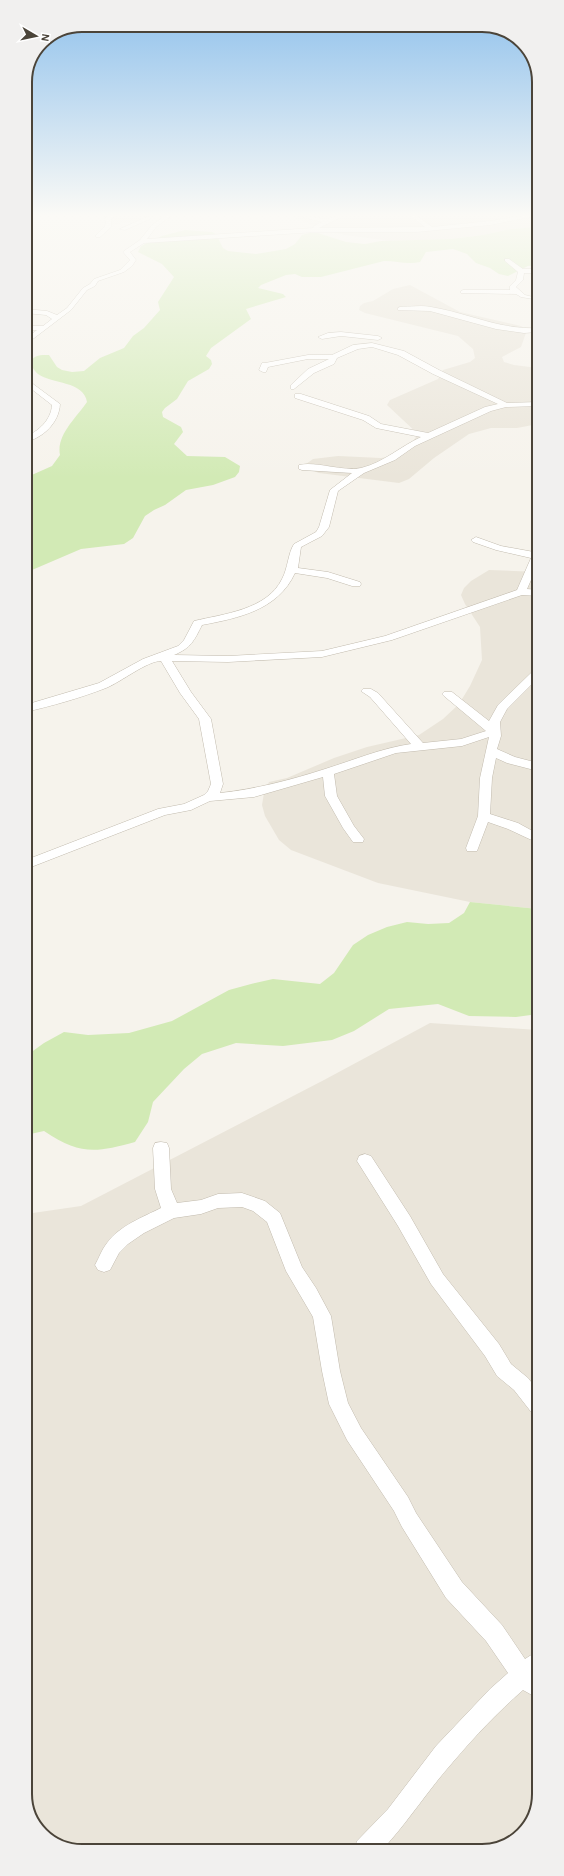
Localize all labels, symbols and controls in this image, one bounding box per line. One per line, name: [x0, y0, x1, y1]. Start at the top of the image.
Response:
north arrow: [16, 16, 56, 56]
text: N: [39, 33, 51, 42]

